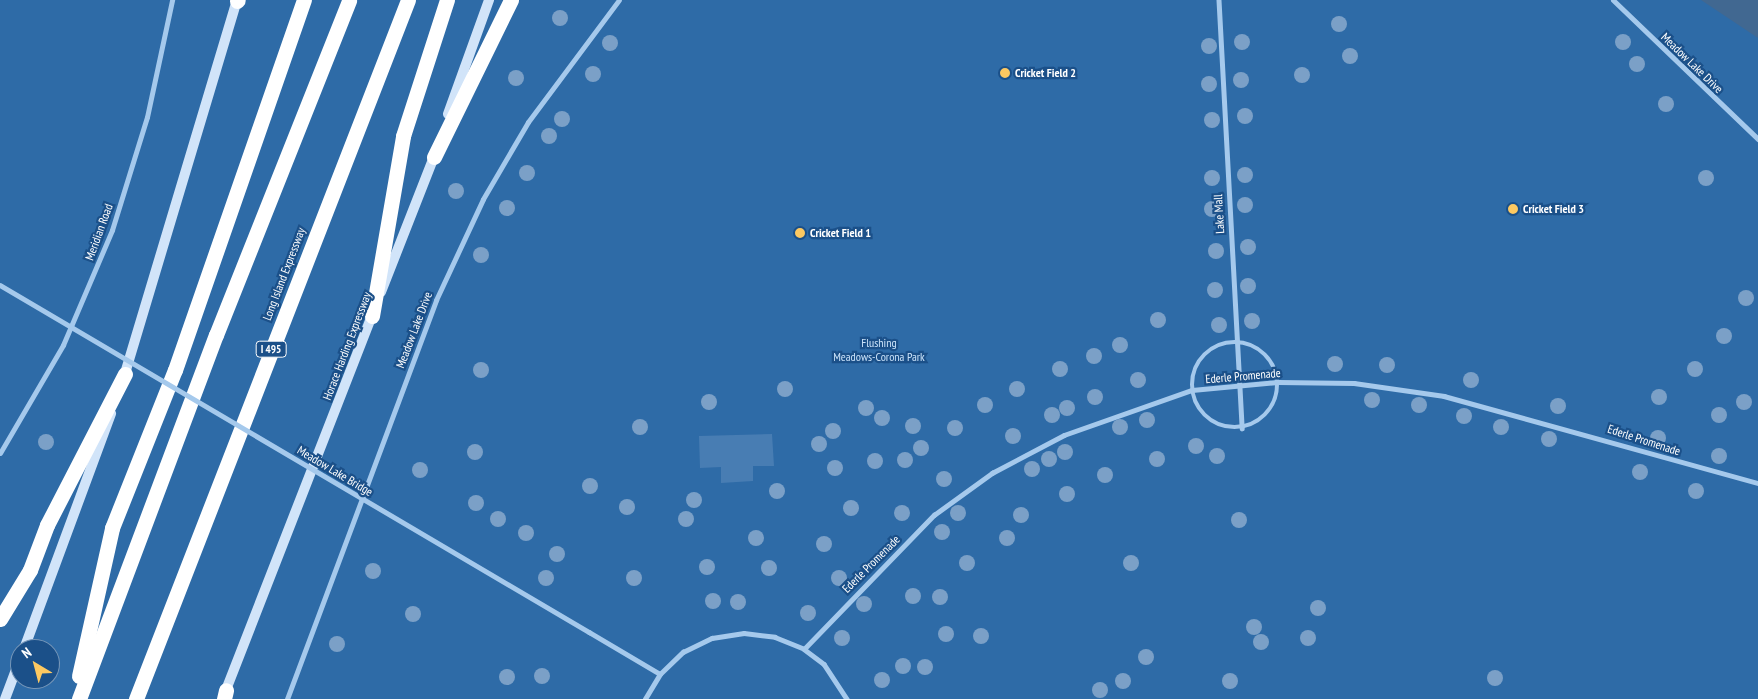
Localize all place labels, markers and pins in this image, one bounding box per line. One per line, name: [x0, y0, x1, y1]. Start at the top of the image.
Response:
place label: Cricket Field 2: [1015, 66, 1076, 80]
marker: Cricket Field 2: [999, 67, 1011, 79]
place label: Cricket Field 3: [1523, 202, 1584, 216]
marker: Cricket Field 3: [1507, 203, 1519, 215]
place label: Cricket Field 1: [810, 226, 871, 240]
marker: Cricket Field 1: [794, 227, 806, 239]

